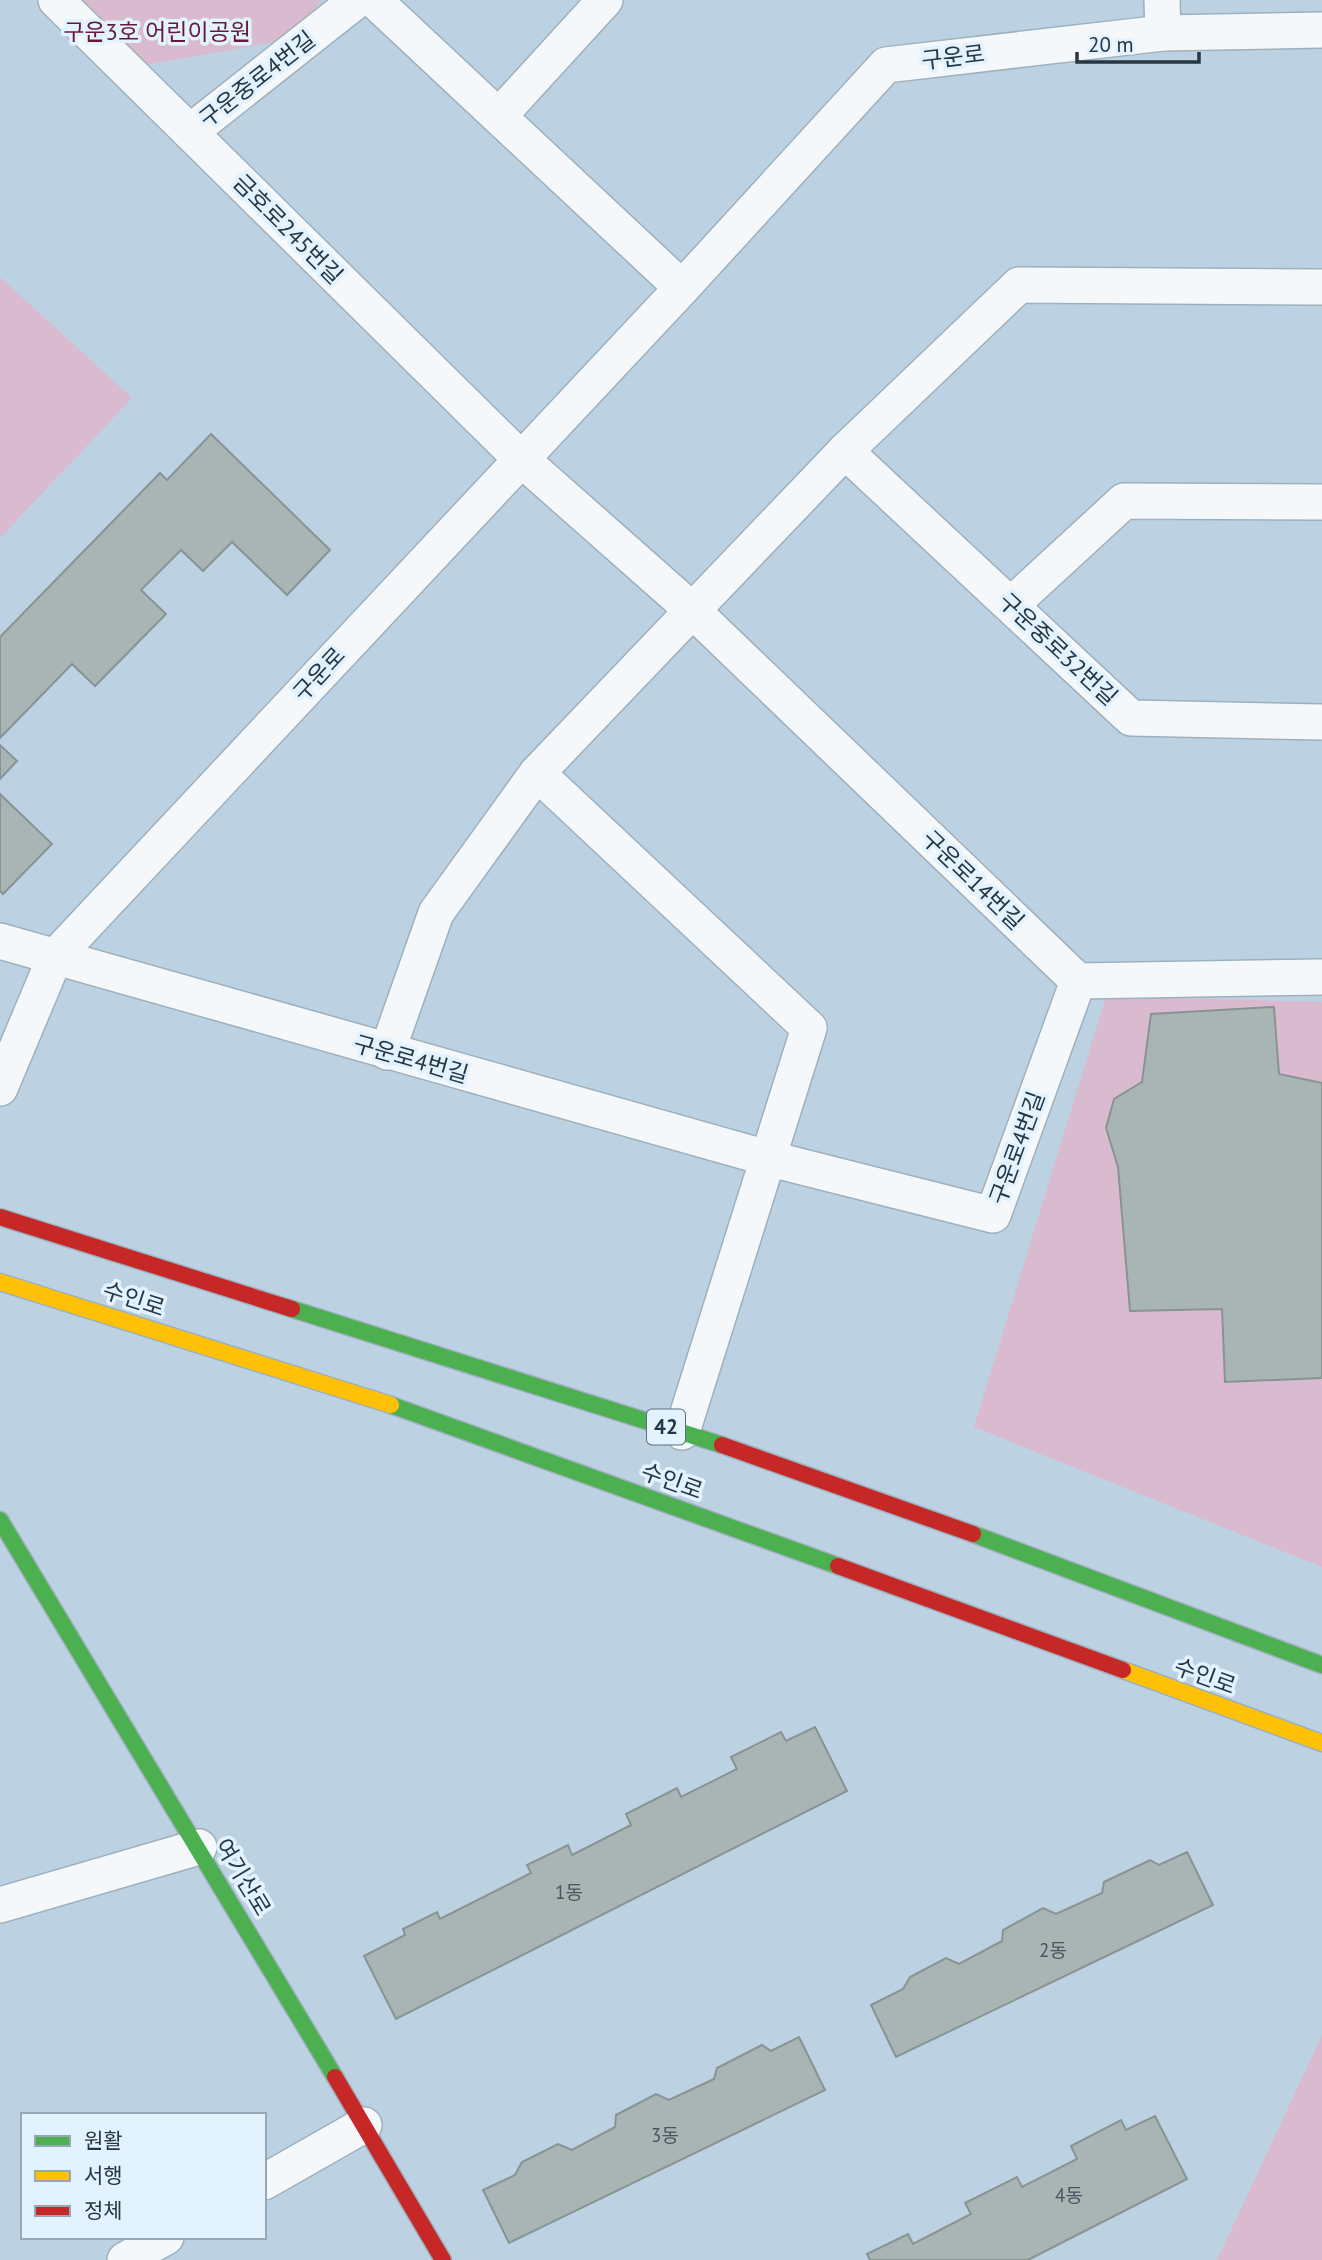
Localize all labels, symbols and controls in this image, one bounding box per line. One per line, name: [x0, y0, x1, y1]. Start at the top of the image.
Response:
park label: 구운3호 어린이공원: [63, 17, 251, 46]
scale bar: [1077, 21, 1200, 65]
street label: 구운중로4번길: [193, 24, 321, 133]
text: 20 m: [1088, 31, 1134, 58]
street label: 구운로: [920, 38, 986, 75]
street label: 금호로245번길: [227, 168, 349, 290]
street label: 구운중로32번길: [993, 586, 1124, 711]
street label: 구운로: [286, 641, 351, 707]
street label: 구운로14번길: [916, 824, 1030, 936]
street label: 구운로4번길: [350, 1028, 472, 1089]
street label: 구운로4번길: [983, 1087, 1050, 1208]
street label: 수인로: [99, 1275, 169, 1322]
road number: 42: [647, 1410, 685, 1444]
street label: 수인로: [637, 1456, 707, 1505]
street label: 수인로: [1170, 1651, 1240, 1700]
street label: 여기산로: [209, 1833, 278, 1920]
house number: 1동: [555, 1880, 583, 1904]
house number: 2동: [1039, 1938, 1067, 1962]
legend: [21, 2113, 266, 2239]
house number: 3동: [651, 2123, 679, 2147]
text: 원활: [84, 2127, 123, 2154]
text: 서행: [84, 2162, 123, 2189]
house number: 4동: [1055, 2183, 1083, 2207]
text: 정체: [84, 2197, 123, 2224]

